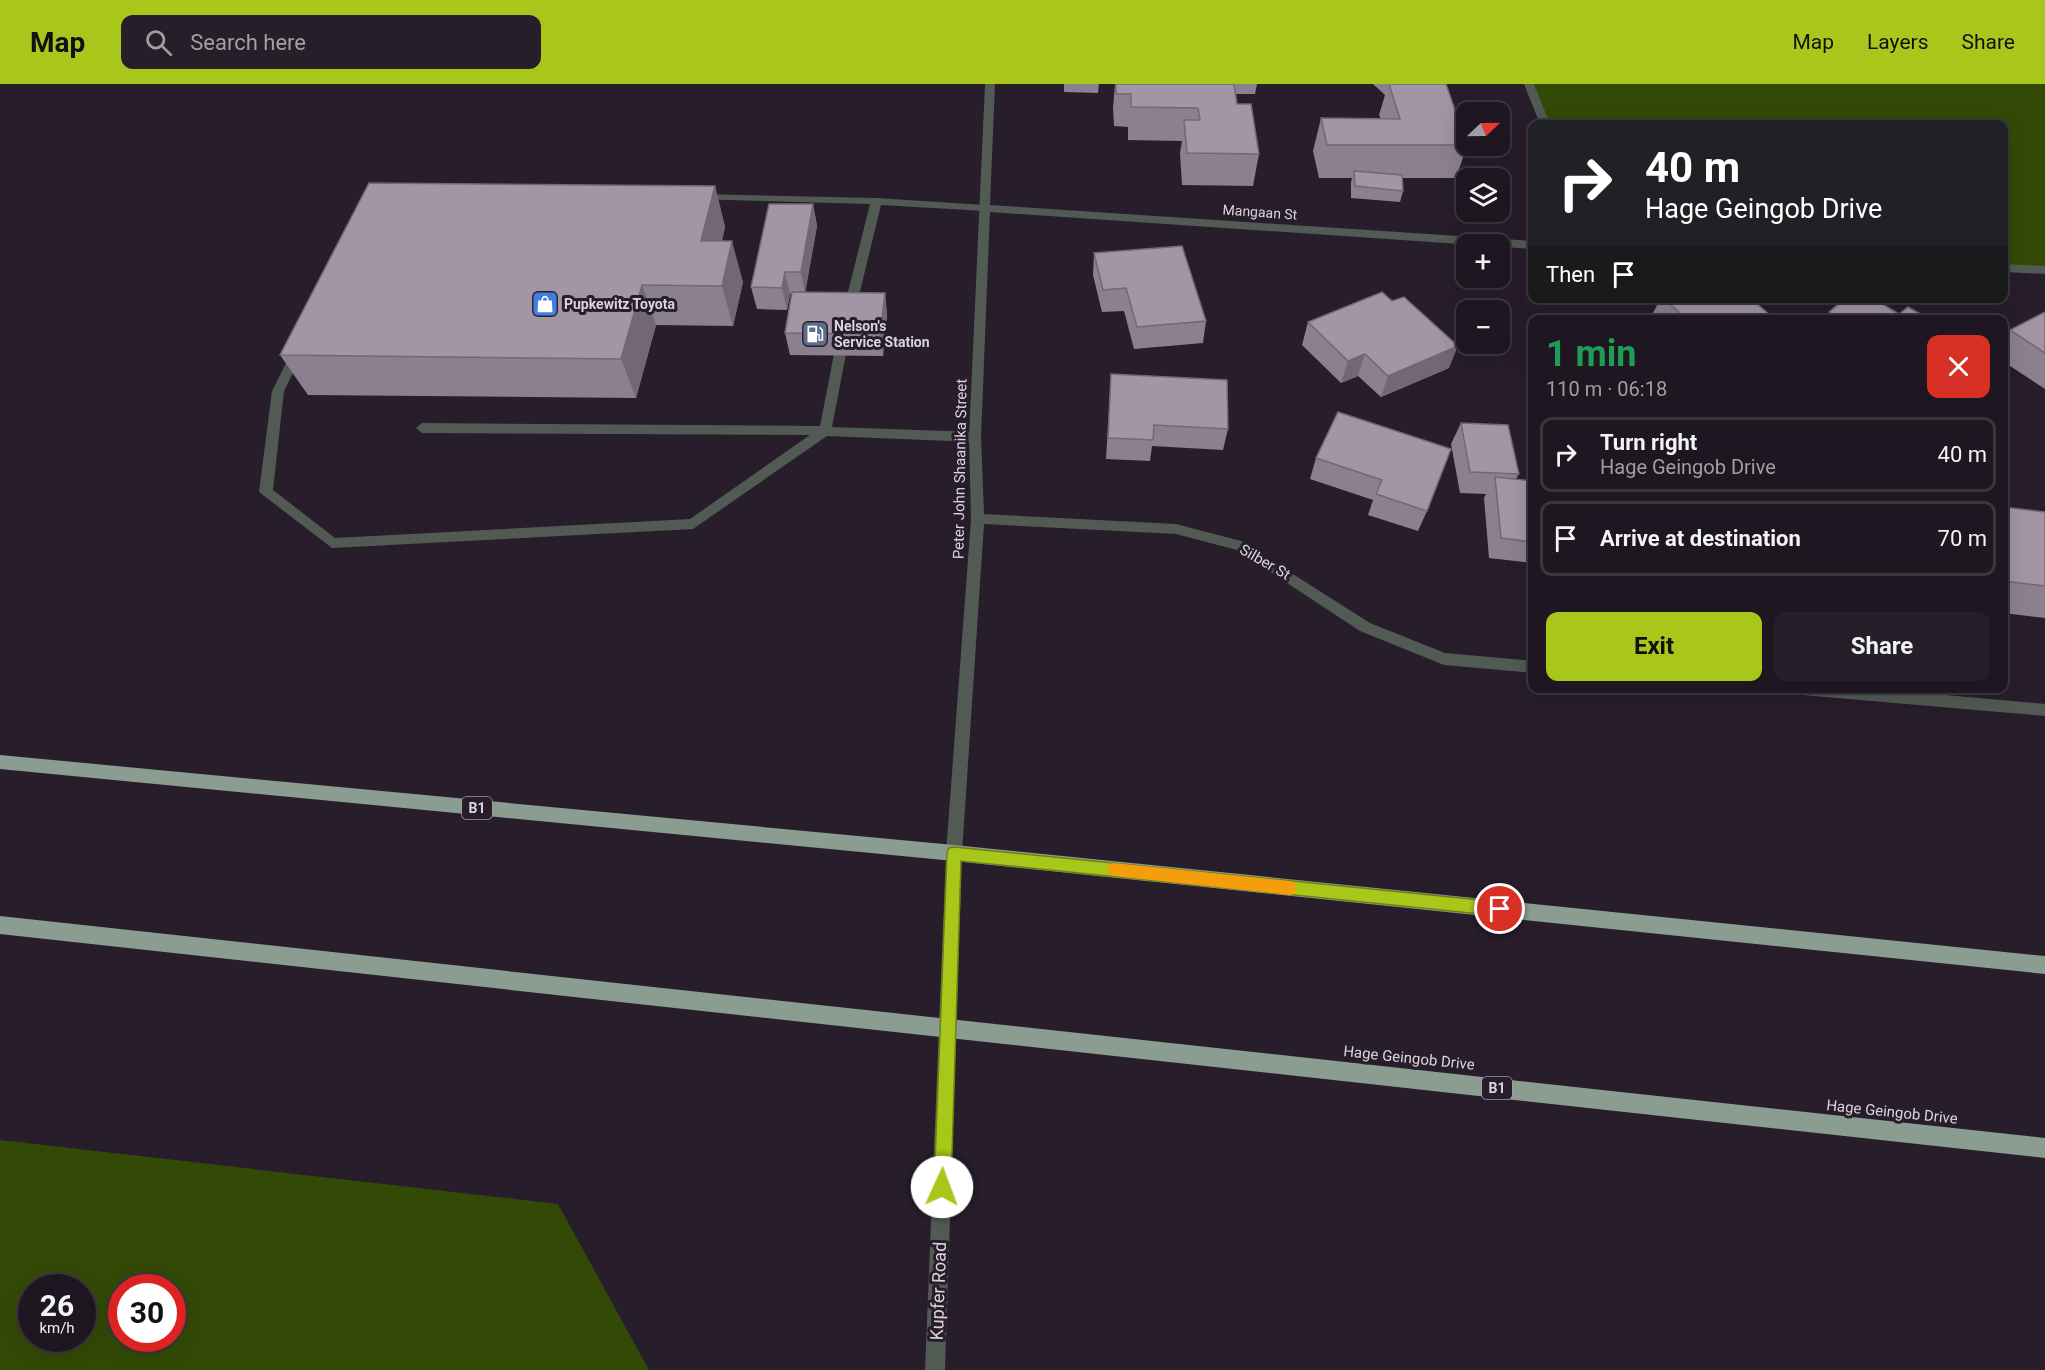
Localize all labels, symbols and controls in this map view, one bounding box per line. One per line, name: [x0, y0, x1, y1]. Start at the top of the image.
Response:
search box: [121, 15, 541, 69]
text: Map: [30, 26, 85, 59]
icon: search: [142, 26, 175, 59]
text: Search here: [190, 30, 306, 55]
text: Map: [1792, 30, 1834, 54]
text: Layers: [1867, 30, 1928, 54]
text: Share: [1961, 30, 2015, 54]
north arrow: [1456, 102, 1510, 156]
map controls: [1456, 102, 1510, 354]
text: 40 m: [1645, 143, 1740, 192]
icon: right: [1546, 144, 1624, 222]
button: layers: [1456, 168, 1510, 222]
text: Hage Geingob Drive: [1645, 193, 1882, 225]
street label: Mangaan St: [1222, 201, 1298, 223]
button: +: [1456, 234, 1510, 288]
icon: arrive: [1607, 258, 1640, 291]
text: Then: [1546, 262, 1595, 287]
shop icon: Pupkewitz Toyota: [530, 289, 560, 319]
place label: Pupkewitz Toyota: [564, 296, 675, 312]
button: −: [1456, 300, 1510, 354]
place label: Nelson's Service Station: [834, 318, 930, 350]
fuel station icon: Nelson's Service Station: [800, 319, 830, 349]
text: 1 min: [1546, 333, 1637, 375]
button: close: [1927, 335, 1990, 398]
text: 110 m · 06:18: [1546, 377, 1667, 401]
street label: Peter John Shaanika Street: [949, 378, 971, 559]
text: Turn right: [1600, 430, 1697, 455]
icon: right: [1549, 438, 1582, 471]
text: 40 m: [1938, 442, 1987, 467]
text: Hage Geingob Drive: [1600, 455, 1776, 479]
icon: arrive: [1549, 522, 1582, 555]
text: Arrive at destination: [1600, 526, 1801, 551]
text: 70 m: [1938, 526, 1987, 551]
street label: Silber St: [1237, 540, 1293, 584]
button: Exit: [1546, 612, 1762, 681]
button: Share: [1774, 612, 1990, 681]
road number: B1: [462, 797, 492, 819]
pin: [1474, 883, 1525, 934]
icon: arrive: [1483, 892, 1516, 925]
street label: Hage Geingob Drive: [1342, 1042, 1476, 1074]
road number: B1: [1482, 1077, 1512, 1099]
street label: Hage Geingob Drive: [1825, 1096, 1959, 1128]
position arrow: [910, 1155, 974, 1219]
street label: Kupfer Road: [926, 1241, 950, 1341]
speed limit sign: 30: [108, 1274, 186, 1352]
text: 26: [40, 1288, 74, 1323]
text: km/h: [39, 1319, 75, 1337]

